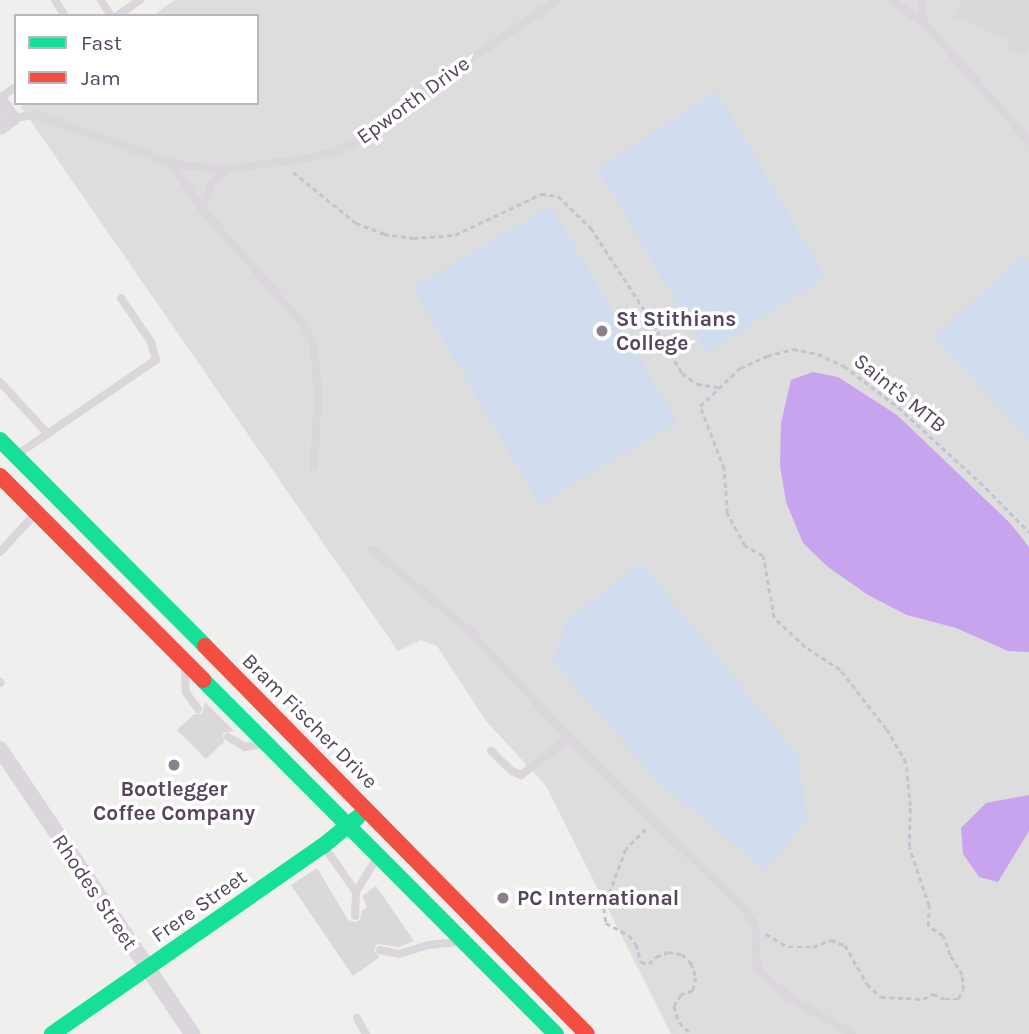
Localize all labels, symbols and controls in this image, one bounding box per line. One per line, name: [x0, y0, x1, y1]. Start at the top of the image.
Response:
legend: [14, 14, 259, 105]
text: Fast: [81, 31, 122, 55]
street label: Epworth Drive: [352, 51, 474, 149]
text: Jam: [81, 66, 121, 90]
place label: St Stithians College: [616, 306, 736, 356]
marker: St Stithians College: [594, 323, 610, 339]
street label: Saint's MTB: [849, 348, 951, 438]
street label: Bram Fischer Drive: [237, 648, 383, 794]
marker: Bootlegger Coffee Company: [166, 757, 182, 773]
place label: Bootlegger Coffee Company: [93, 776, 255, 826]
street label: Rhodes Street: [47, 829, 143, 955]
street label: Frere Street: [147, 864, 251, 948]
place label: PC International: [517, 885, 679, 911]
marker: PC International: [495, 890, 511, 906]

